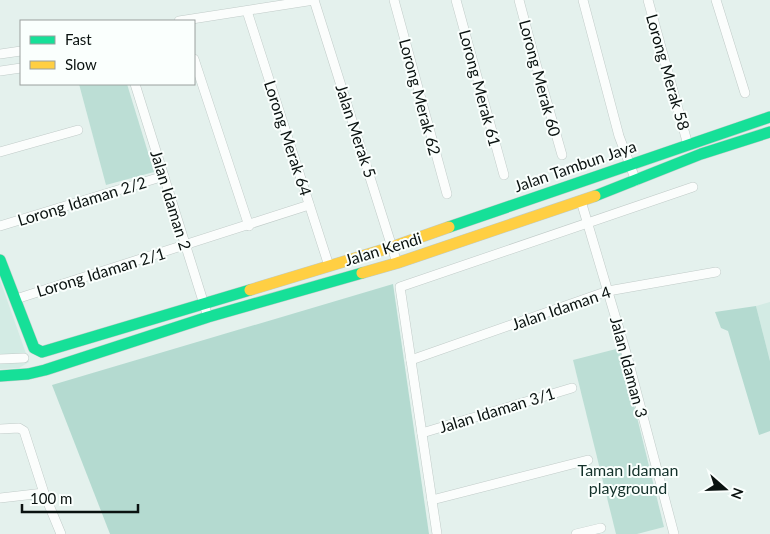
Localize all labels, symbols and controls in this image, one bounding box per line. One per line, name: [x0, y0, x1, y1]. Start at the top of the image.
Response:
street label: Lorong Merak 58: [643, 12, 694, 132]
street label: Lorong Merak 60: [516, 17, 565, 138]
legend: [20, 20, 195, 85]
street label: Lorong Merak 61: [456, 27, 505, 148]
text: Fast: [65, 30, 92, 48]
street label: Lorong Merak 62: [396, 36, 445, 157]
text: Slow: [65, 55, 97, 73]
street label: Lorong Merak 64: [261, 78, 316, 198]
street label: Jalan Merak 5: [332, 82, 381, 180]
street label: Jalan Tambun Jaya: [511, 136, 638, 195]
street label: Jalan Idaman 2: [147, 147, 196, 252]
street label: Lorong Idaman 2/2: [15, 172, 149, 229]
street label: Jalan Kendi: [342, 228, 424, 269]
street label: Lorong Idaman 2/1: [34, 243, 168, 300]
street label: Jalan Idaman 4: [509, 282, 613, 333]
street label: Jalan Idaman 3: [607, 314, 652, 419]
street label: Jalan Idaman 3/1: [437, 383, 557, 436]
park label: Taman Idaman playground: [578, 460, 678, 497]
north arrow: [700, 464, 750, 514]
scale bar: [22, 482, 139, 514]
text: N: [728, 486, 748, 502]
text: 100 m: [30, 489, 72, 507]

